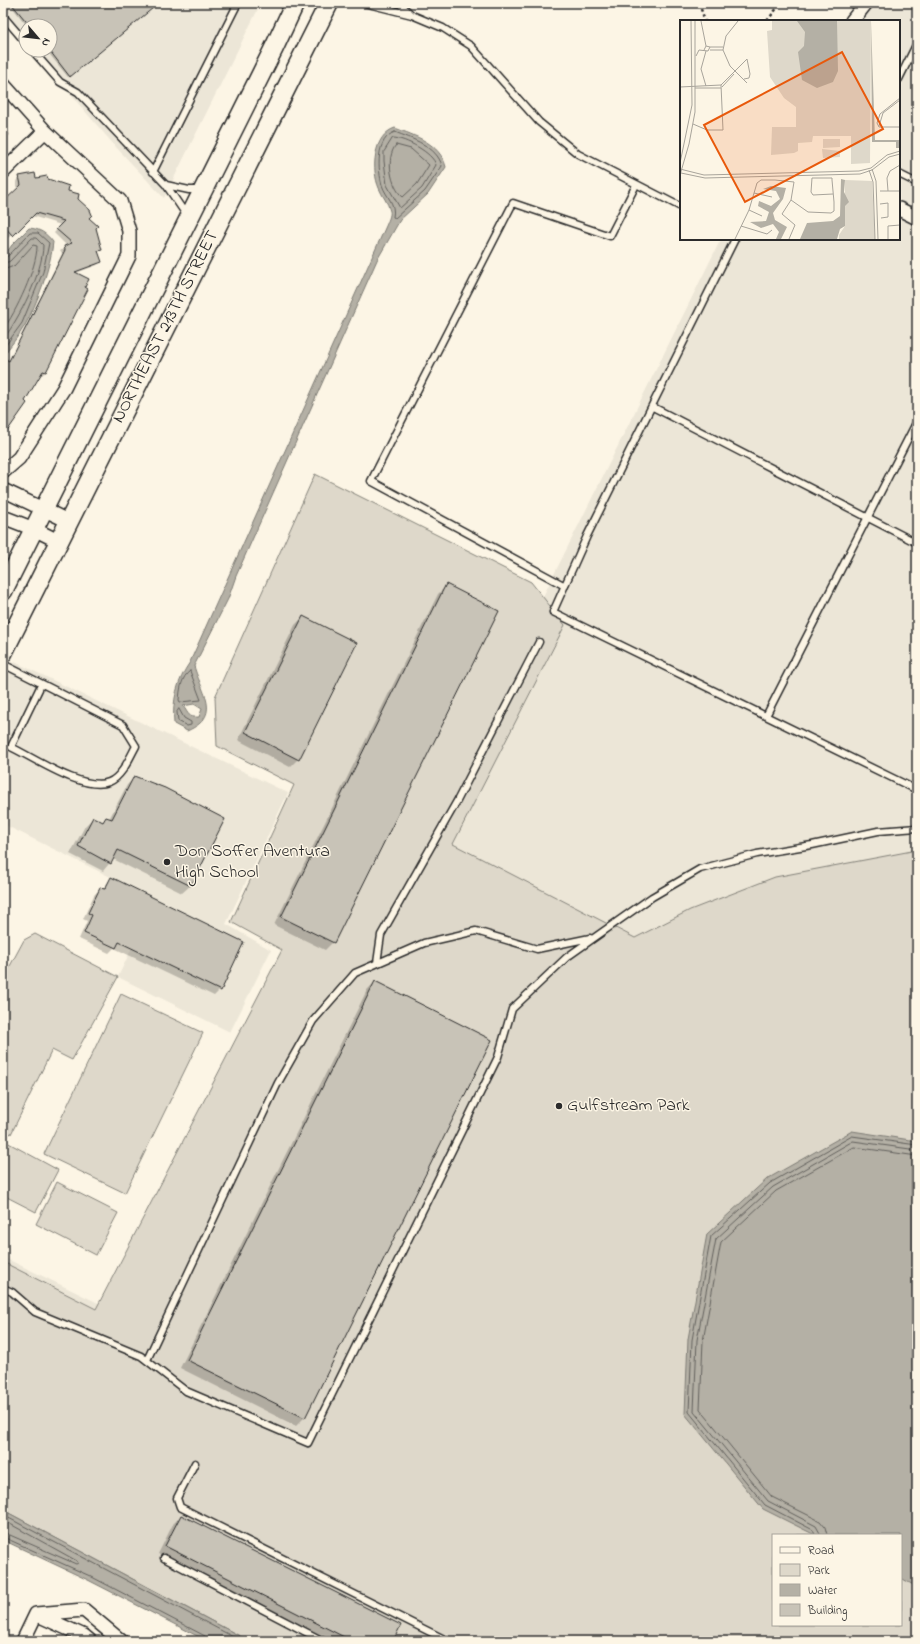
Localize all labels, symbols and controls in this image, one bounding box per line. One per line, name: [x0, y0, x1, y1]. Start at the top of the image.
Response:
north arrow: [18, 18, 58, 58]
inset map: [680, 20, 900, 240]
text: N: [37, 35, 55, 49]
street label: NORTHEAST 213TH STREET: [106, 226, 226, 428]
place label: Don Soffer Aventura High School: [174, 839, 330, 887]
marker: Don Soffer Aventura High School: [162, 857, 172, 867]
place label: Gulfstream Park: [567, 1093, 690, 1119]
marker: Gulfstream Park: [554, 1101, 564, 1111]
legend: [772, 1534, 902, 1626]
text: Road: [808, 1542, 834, 1560]
text: Park: [808, 1562, 830, 1580]
text: Water: [808, 1582, 837, 1600]
text: Building: [807, 1602, 847, 1621]

